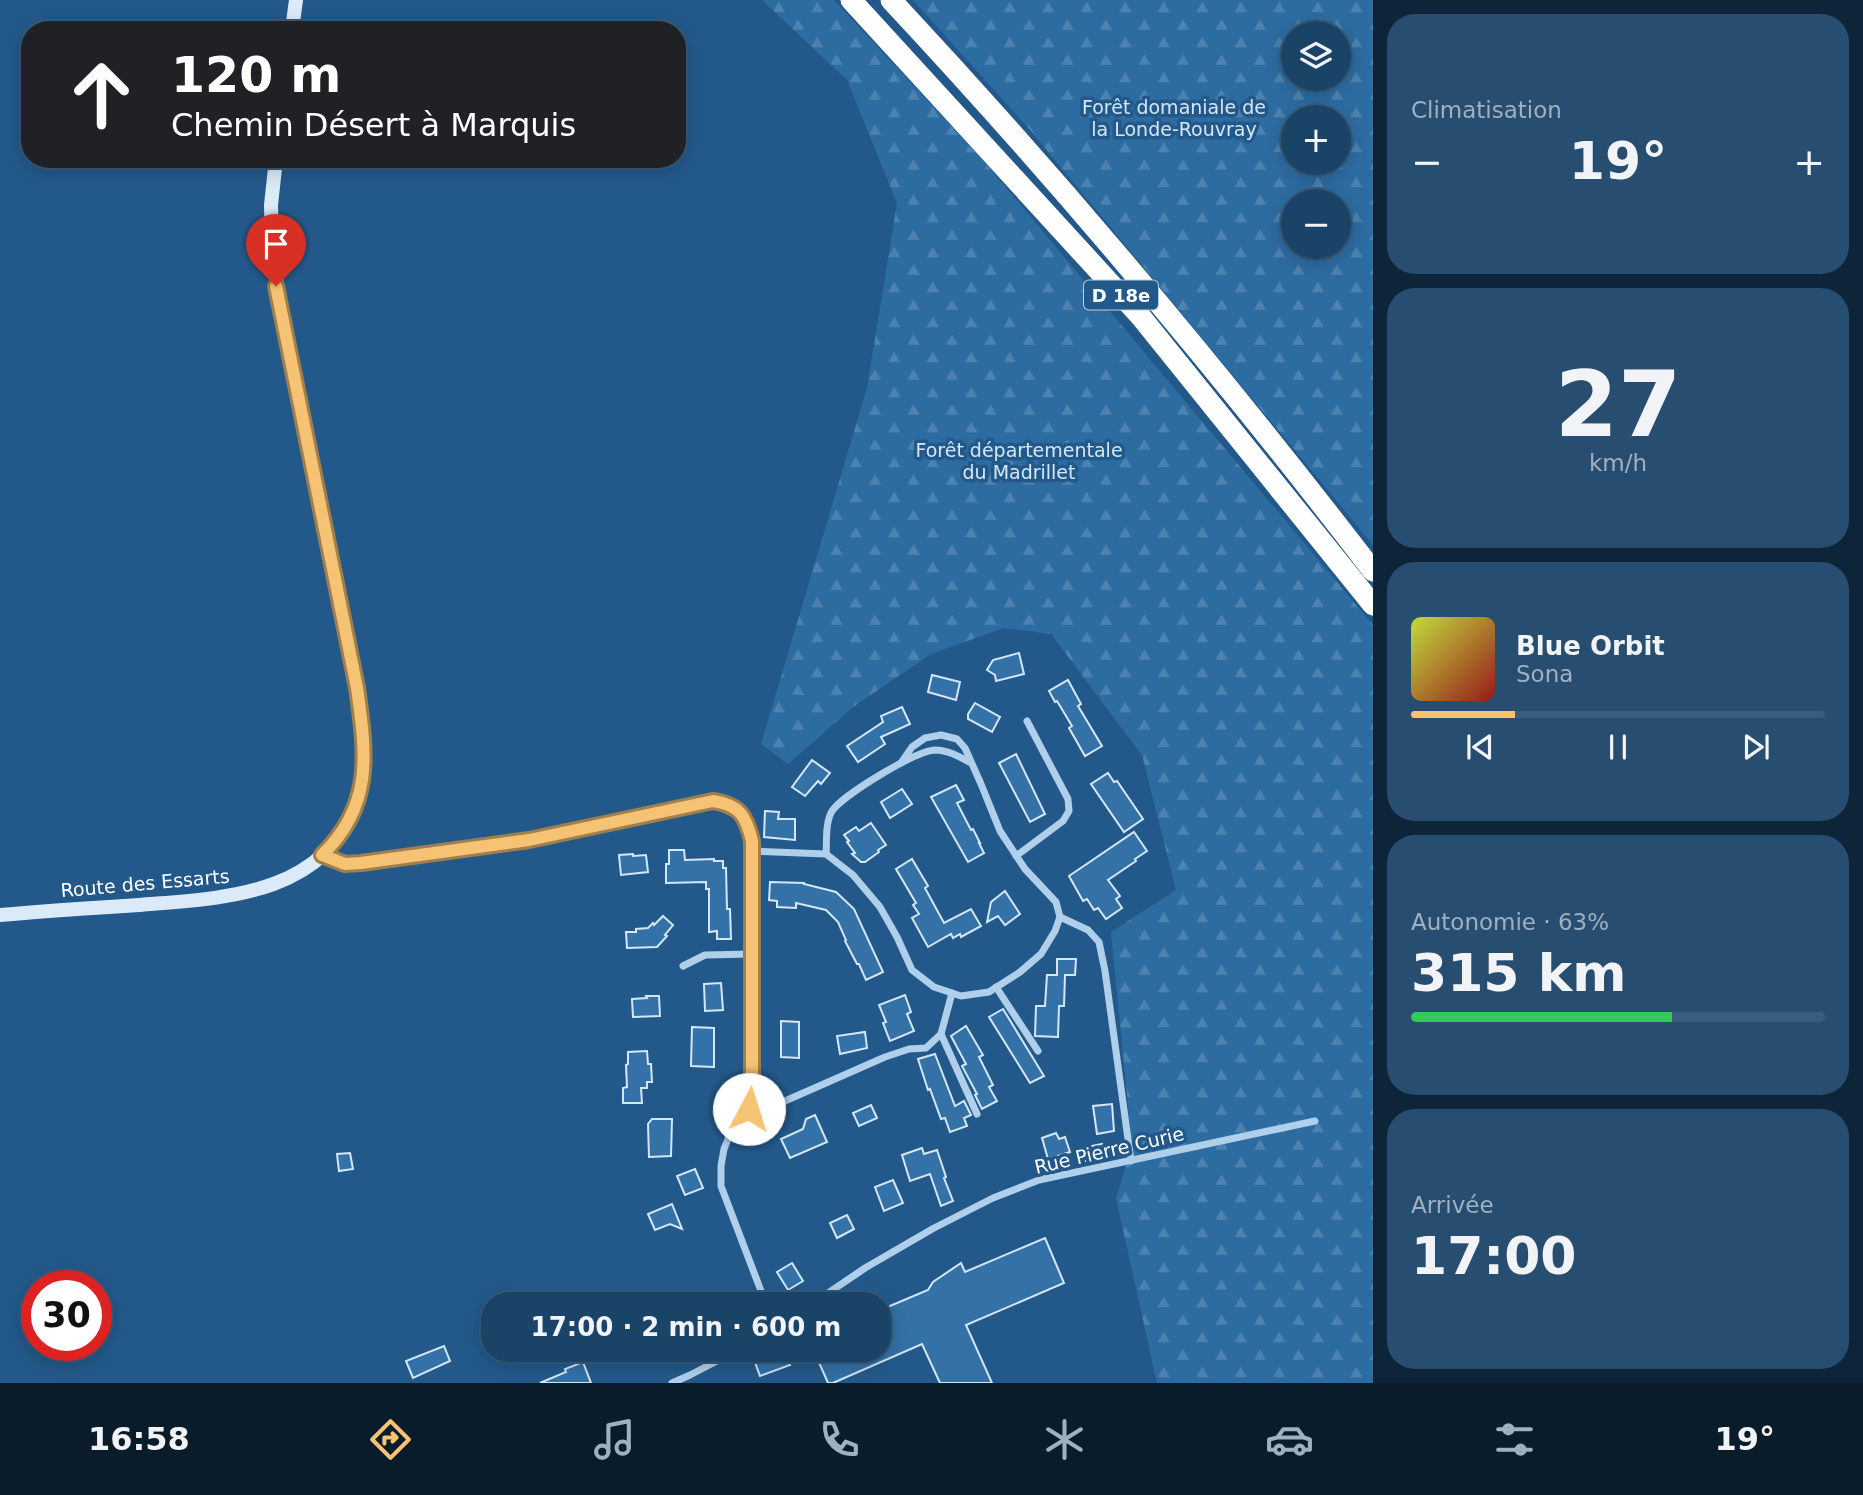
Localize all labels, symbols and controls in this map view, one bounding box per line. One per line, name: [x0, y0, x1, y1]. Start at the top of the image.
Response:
map controls: [1281, 21, 1351, 259]
button: layers: [1281, 21, 1351, 91]
text: 120 m: [171, 47, 341, 104]
icon: ahead: [56, 49, 147, 140]
park label: Forêt domaniale de la Londe-Rouvray: [1082, 96, 1266, 140]
text: Climatisation: [1411, 97, 1562, 123]
button: +: [1281, 105, 1351, 175]
text: Chemin Désert à Marquis: [171, 106, 576, 144]
text: 19°: [1569, 131, 1667, 191]
text: −: [1411, 140, 1443, 184]
text: +: [1793, 140, 1825, 184]
button: −: [1281, 189, 1351, 259]
pin: [246, 214, 306, 286]
icon: arrive: [257, 225, 295, 263]
road number: D 18e: [1084, 281, 1158, 310]
text: 27: [1555, 352, 1681, 457]
park label: Forêt départementale du Madrillet: [915, 439, 1123, 483]
text: km/h: [1589, 450, 1647, 476]
text: Blue Orbit: [1516, 631, 1665, 661]
text: Sona: [1516, 661, 1573, 687]
icon: previous: [1461, 728, 1499, 766]
icon: pause: [1599, 728, 1637, 766]
icon: next: [1737, 728, 1775, 766]
street label: Route des Essarts: [60, 865, 230, 901]
text: Autonomie · 63%: [1411, 909, 1609, 935]
text: 315 km: [1411, 943, 1626, 1003]
position arrow: [712, 1072, 786, 1146]
street label: Rue Pierre Curie: [1032, 1122, 1186, 1178]
text: Arrivée: [1411, 1192, 1494, 1218]
text: 17:00: [1411, 1226, 1577, 1286]
speed limit sign: 30: [21, 1270, 112, 1361]
text: 17:00 · 2 min · 600 m: [531, 1312, 841, 1342]
icon: directions: [366, 1415, 415, 1464]
icon: music: [590, 1415, 639, 1464]
icon: phone: [815, 1415, 864, 1464]
icon: climate: [1040, 1415, 1089, 1464]
icon: car: [1265, 1415, 1314, 1464]
icon: filters: [1490, 1415, 1539, 1464]
text: 16:58: [88, 1420, 190, 1458]
text: 19°: [1714, 1420, 1775, 1458]

